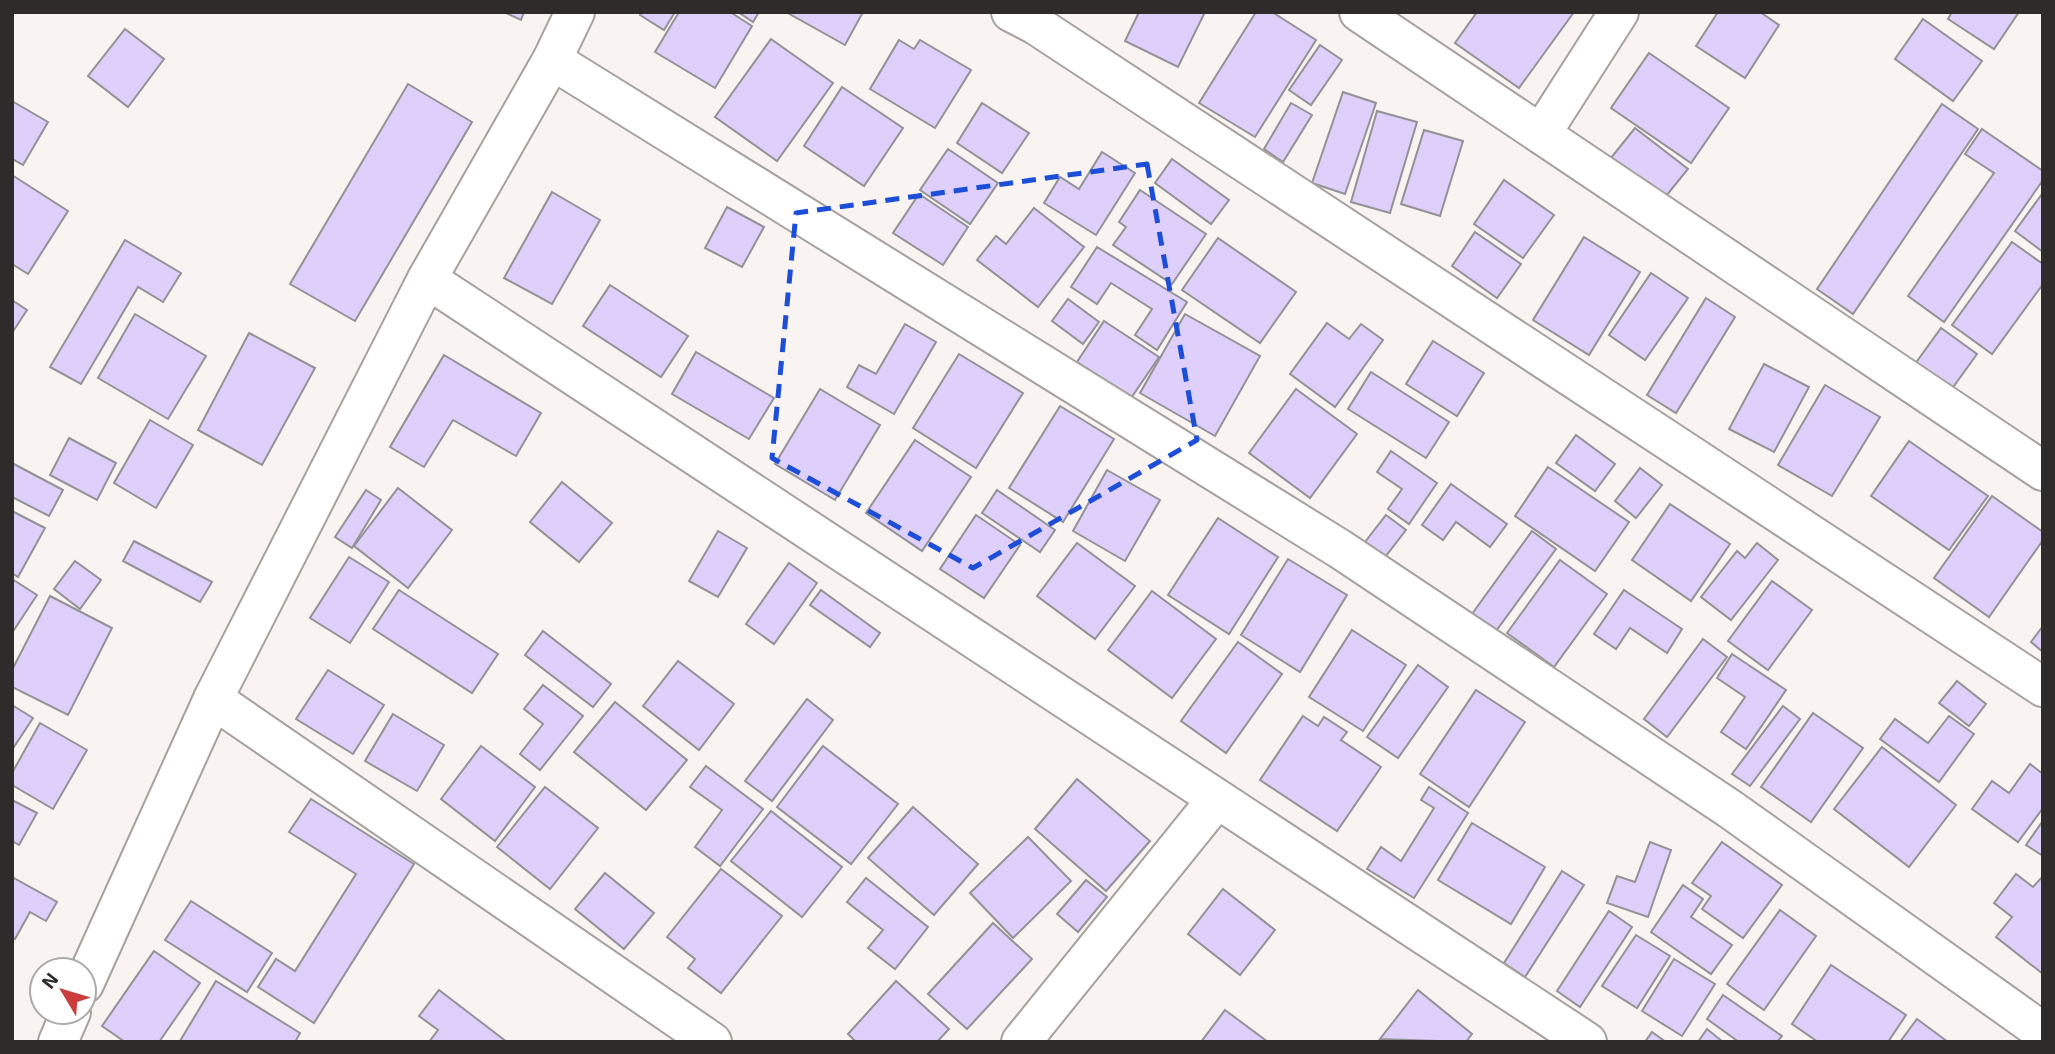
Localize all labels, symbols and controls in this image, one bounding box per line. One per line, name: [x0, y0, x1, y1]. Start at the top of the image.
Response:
north arrow: [28, 956, 98, 1026]
text: N: [36, 968, 62, 993]

